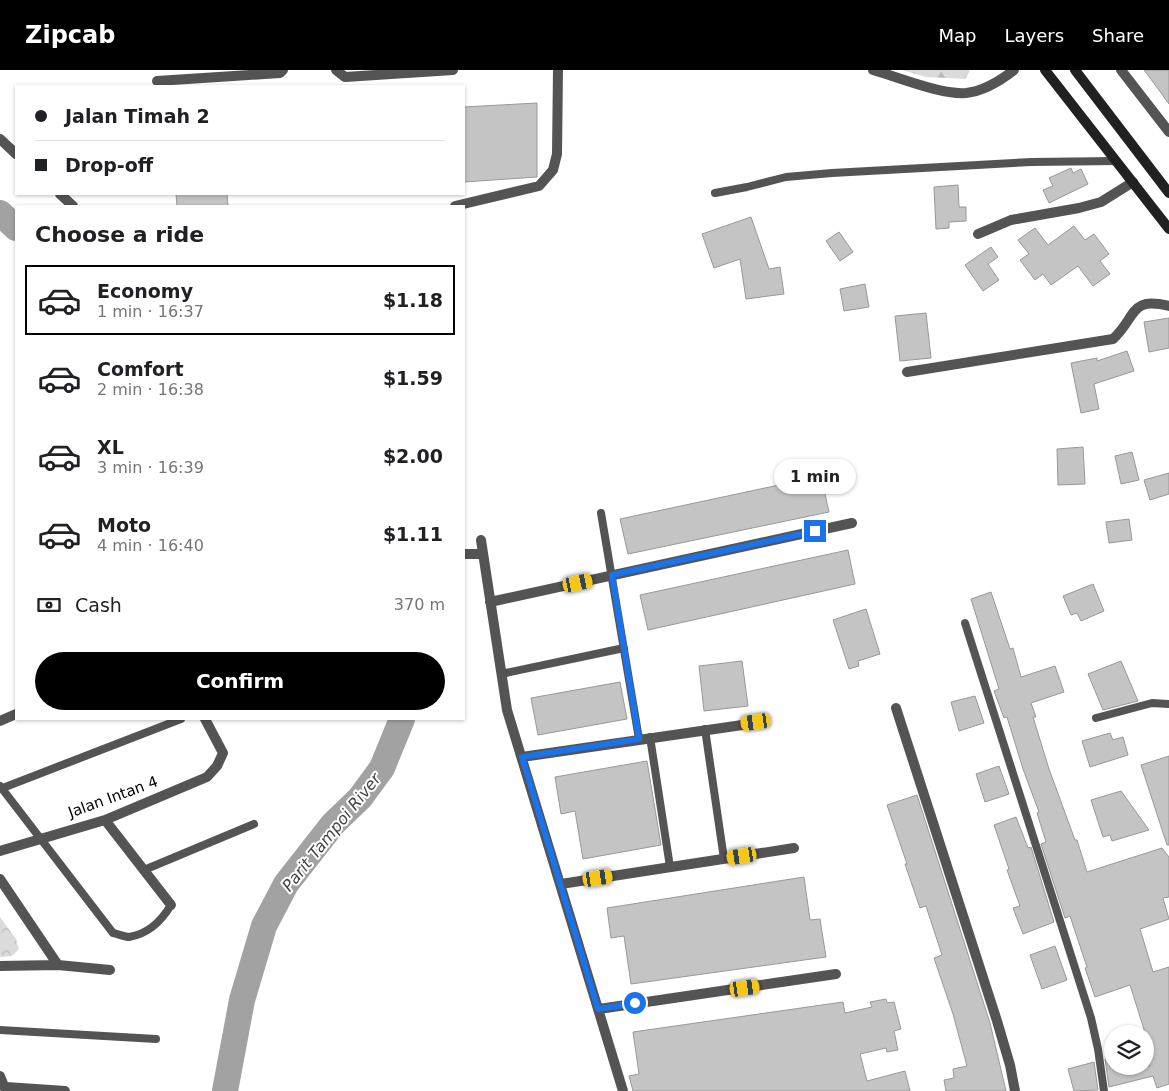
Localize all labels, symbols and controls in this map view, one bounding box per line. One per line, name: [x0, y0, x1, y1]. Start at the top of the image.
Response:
text: Zipcab: [25, 21, 115, 49]
text: Map: [938, 25, 976, 46]
text: Layers: [1004, 25, 1064, 46]
text: Share: [1092, 25, 1144, 46]
text: Jalan Timah 2: [65, 105, 210, 127]
text: Drop-off: [65, 154, 153, 176]
text: Choose a ride: [35, 222, 204, 247]
icon: car: [37, 278, 82, 323]
text: Economy: [97, 280, 193, 302]
text: $1.18: [383, 289, 443, 311]
text: 1 min · 16:37: [97, 302, 204, 321]
icon: car: [37, 356, 82, 401]
text: Comfort: [97, 358, 184, 380]
text: $1.59: [383, 367, 443, 389]
text: 2 min · 16:38: [97, 380, 204, 399]
icon: car: [37, 434, 82, 479]
text: XL: [97, 436, 124, 458]
text: $2.00: [383, 445, 443, 467]
text: 3 min · 16:39: [97, 458, 204, 477]
callout: 1 min: [774, 458, 856, 494]
text: 1 min: [790, 467, 840, 486]
icon: car: [37, 512, 82, 557]
text: Moto: [97, 514, 151, 536]
route end: [804, 520, 826, 542]
text: $1.11: [383, 523, 443, 545]
text: 4 min · 16:40: [97, 536, 204, 555]
car: [561, 573, 594, 593]
icon: cash: [35, 591, 63, 619]
text: Cash: [75, 594, 122, 616]
text: 370 m: [394, 595, 445, 614]
button: Confirm: [35, 652, 445, 710]
car: [740, 712, 771, 732]
water label: Parit Tampoi River: [278, 768, 386, 895]
street label: Jalan Intan 4: [65, 772, 160, 822]
car: [726, 846, 757, 866]
car: [582, 868, 613, 888]
car: [729, 978, 760, 998]
route start: [624, 992, 646, 1014]
map controls: [1104, 1025, 1154, 1075]
button: layers: [1104, 1025, 1154, 1075]

